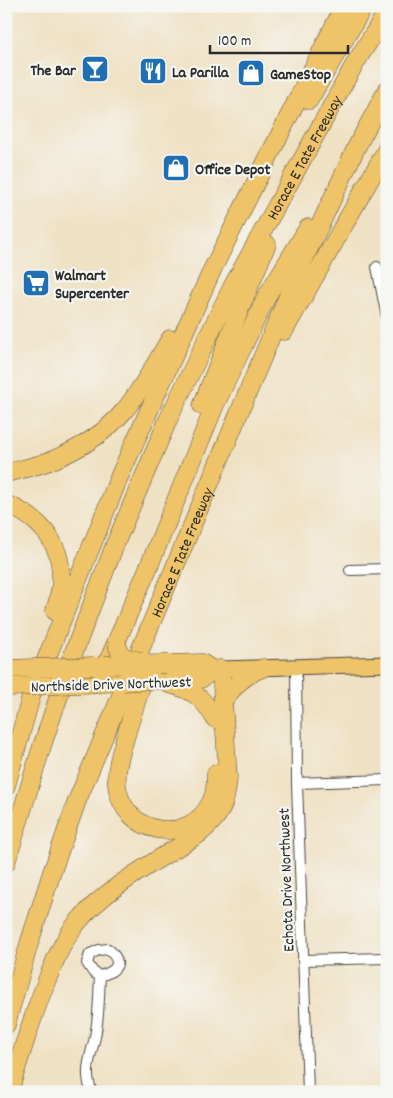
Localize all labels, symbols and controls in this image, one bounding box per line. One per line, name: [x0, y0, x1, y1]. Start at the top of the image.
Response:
scale bar: [210, 22, 348, 54]
text: 100 m: [218, 31, 251, 53]
bar icon: The Bar: [80, 54, 110, 84]
restaurant icon: La Parilla: [138, 56, 168, 86]
shop icon: GameStop: [236, 58, 266, 88]
place label: The Bar: [31, 60, 77, 83]
place label: La Parilla: [172, 62, 230, 85]
place label: GameStop: [270, 64, 331, 87]
street label: Horace E Tate Freeway: [262, 91, 349, 225]
shop icon: Office Depot: [161, 153, 191, 183]
place label: Office Depot: [195, 159, 270, 182]
place label: Walmart Supercenter: [55, 265, 130, 306]
supermarket icon: Walmart Supercenter: [21, 268, 51, 298]
street label: Horace E Tate Freeway: [146, 484, 221, 621]
street label: Northside Drive Northwest: [30, 671, 192, 700]
street label: Echota Drive Northwest: [273, 808, 302, 952]

